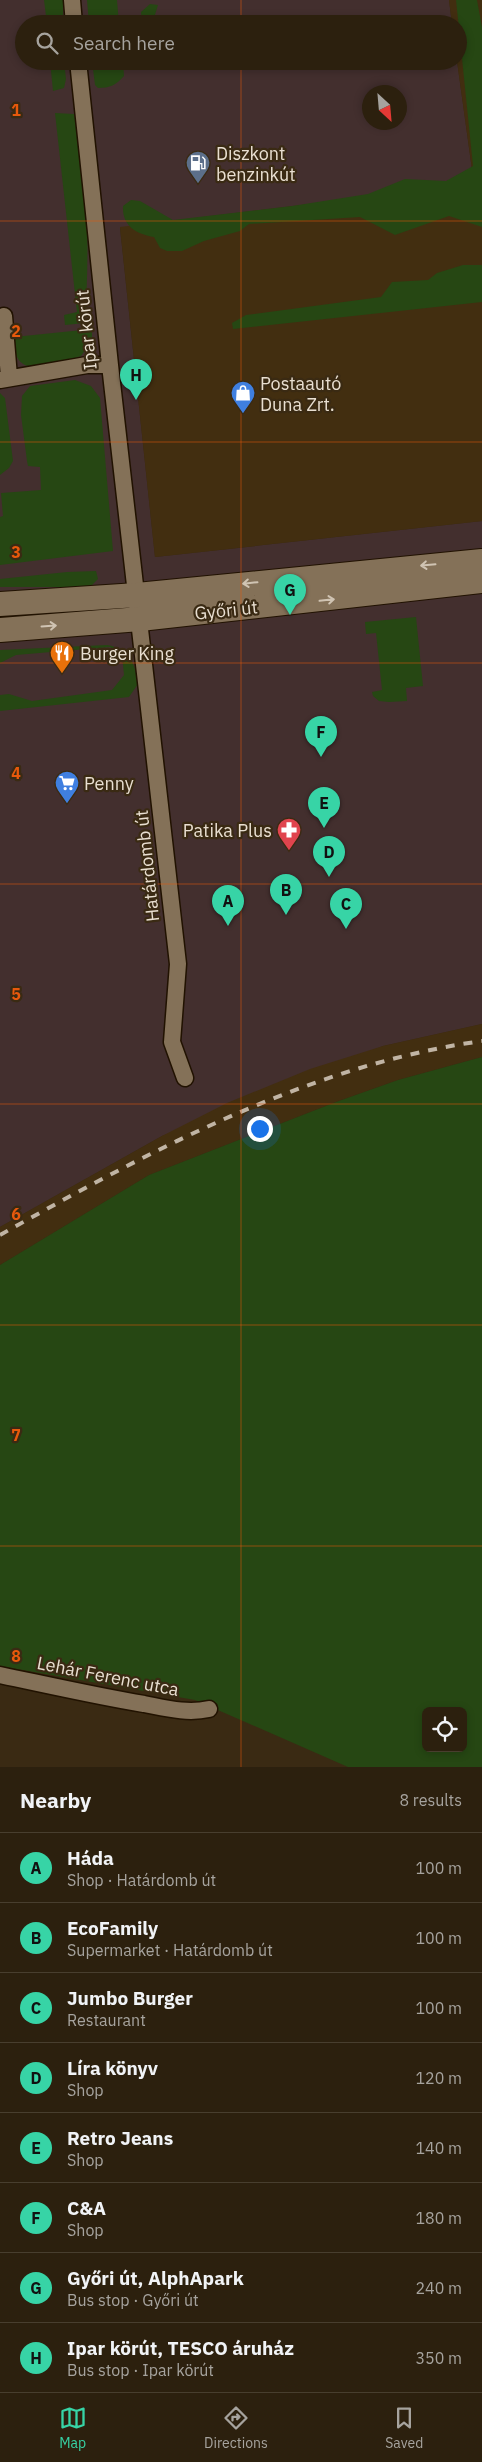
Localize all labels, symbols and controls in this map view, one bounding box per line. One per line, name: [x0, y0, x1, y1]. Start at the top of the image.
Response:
search box: [15, 15, 467, 70]
icon: search: [33, 29, 61, 57]
text: Search here: [73, 31, 175, 55]
north arrow: [362, 85, 407, 130]
text: 1: [11, 100, 21, 120]
place label: Diszkont benzinkút: [216, 142, 295, 186]
fuel station icon: Diszkont benzinkút: [185, 150, 211, 184]
street label: Ipar körút: [70, 289, 102, 371]
text: 2: [11, 321, 21, 341]
pin: H: [120, 359, 152, 400]
place label: Postaautó Duna Zrt.: [260, 372, 341, 416]
shop icon: Postaautó Duna Zrt.: [230, 380, 256, 414]
text: 3: [11, 542, 21, 562]
one-way arrow: [420, 560, 436, 570]
pin: G: [274, 574, 306, 615]
one-way arrow: [242, 578, 258, 588]
street label: Győri út: [193, 595, 259, 625]
one-way arrow: [319, 595, 335, 604]
one-way arrow: [40, 621, 56, 631]
restaurant icon: Burger King: [49, 640, 75, 674]
place label: Burger King: [80, 642, 174, 665]
pin: F: [305, 716, 337, 757]
text: 4: [11, 763, 21, 783]
supermarket icon: Penny: [54, 770, 80, 804]
place label: Penny: [84, 772, 134, 795]
pin: E: [308, 787, 340, 828]
street label: Határdomb út: [130, 809, 164, 923]
pharmacy icon: Patika Plus: [276, 817, 302, 851]
place label: Patika Plus: [183, 819, 272, 842]
pin: D: [313, 836, 345, 877]
pin: B: [270, 874, 302, 915]
pin: A: [212, 885, 244, 926]
pin: C: [330, 888, 362, 929]
text: 5: [11, 984, 21, 1004]
your location: [247, 1116, 273, 1142]
text: 6: [11, 1204, 21, 1224]
text: 7: [11, 1425, 21, 1445]
text: 8: [11, 1646, 21, 1666]
street label: Lehár Ferenc utca: [35, 1651, 181, 1701]
map controls: [422, 1707, 467, 1752]
button: locate: [422, 1707, 467, 1752]
text: Nearby: [20, 1786, 91, 1814]
text: 8 results: [399, 1790, 462, 1810]
text: Háda: [67, 1846, 114, 1870]
text: A: [31, 1858, 41, 1878]
text: 100 m: [415, 1858, 462, 1878]
text: Shop · Határdomb út: [67, 1870, 216, 1890]
text: EcoFamily: [67, 1916, 158, 1940]
text: B: [31, 1928, 41, 1948]
text: 100 m: [415, 1928, 462, 1948]
text: Supermarket · Határdomb út: [67, 1940, 273, 1960]
text: Jumbo Burger: [67, 1986, 193, 2010]
text: C: [31, 1998, 41, 2018]
text: 100 m: [415, 1998, 462, 2018]
text: Restaurant: [67, 2010, 146, 2030]
text: Líra könyv: [67, 2056, 158, 2080]
text: D: [30, 2068, 42, 2088]
text: 120 m: [415, 2068, 462, 2088]
text: Shop: [67, 2080, 104, 2100]
text: Retro Jeans: [67, 2126, 173, 2150]
text: E: [31, 2138, 41, 2158]
text: 140 m: [415, 2138, 462, 2158]
text: Shop: [67, 2150, 104, 2170]
text: C&A: [67, 2196, 106, 2220]
text: F: [31, 2208, 41, 2228]
text: 180 m: [415, 2208, 462, 2228]
text: Shop: [67, 2220, 104, 2240]
text: Győri út, AlphApark: [67, 2266, 244, 2290]
text: G: [30, 2278, 42, 2298]
text: 240 m: [415, 2278, 462, 2298]
text: Bus stop · Győri út: [67, 2290, 199, 2310]
text: Ipar körút, TESCO áruház: [67, 2336, 294, 2360]
text: H: [30, 2348, 42, 2368]
text: 350 m: [415, 2348, 462, 2368]
text: Bus stop · Ipar körút: [67, 2360, 214, 2380]
tab: Map: [59, 2404, 87, 2452]
tab: Directions: [204, 2404, 268, 2452]
tab: Saved: [385, 2404, 423, 2452]

